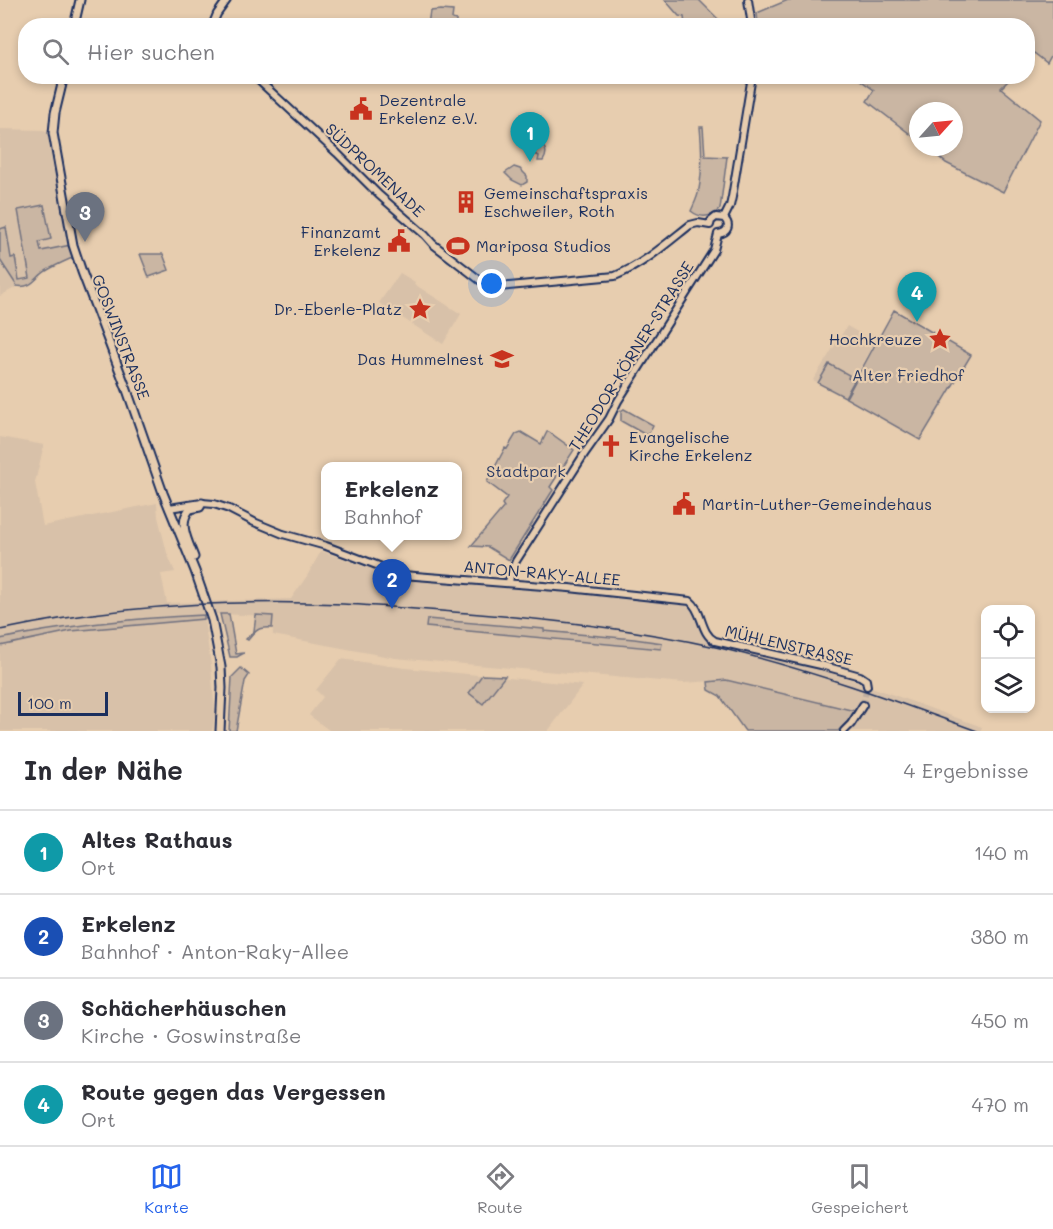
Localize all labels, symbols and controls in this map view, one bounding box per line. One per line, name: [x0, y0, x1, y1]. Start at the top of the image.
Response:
search box: [18, 18, 1035, 84]
icon: search: [39, 35, 72, 68]
text: Hier suchen: [87, 37, 215, 66]
place label: Dezentrale Erkelenz e.V.: [379, 89, 478, 128]
public building icon: Dezentrale Erkelenz e.V.: [348, 96, 374, 122]
north arrow: [909, 102, 963, 156]
pin: 1: [510, 112, 550, 162]
street label: SÜDPROMENADE: [321, 118, 429, 221]
place label: Gemeinschaftspraxis Eschweiler, Roth: [484, 182, 648, 221]
building icon: Gemeinschaftspraxis Eschweiler, Roth: [453, 189, 479, 215]
pin: 3: [66, 192, 104, 242]
place label: Finanzamt Erkelenz: [301, 221, 381, 260]
public building icon: Finanzamt Erkelenz: [386, 228, 412, 254]
sports icon: Mariposa Studios: [445, 233, 471, 259]
place label: Mariposa Studios: [476, 235, 611, 256]
street label: THEODOR-KÖRNER-STRASSE: [563, 257, 698, 455]
your location: [477, 269, 506, 298]
street label: GOSWINSTRASSE: [88, 271, 155, 403]
pin: 4: [898, 272, 936, 322]
place icon: Dr.-Eberle-Platz: [407, 296, 433, 322]
place label: Dr.-Eberle-Platz: [274, 298, 402, 319]
place icon: Hochkreuze: [927, 326, 953, 352]
place label: Hochkreuze: [829, 328, 922, 349]
school or university icon: Das Hummelnest: [489, 346, 515, 372]
place label: Das Hummelnest: [357, 348, 484, 369]
park label: Alter Friedhof: [852, 364, 965, 385]
place label: Evangelische Kirche Erkelenz: [629, 426, 752, 465]
church icon: Evangelische Kirche Erkelenz: [598, 433, 624, 459]
park label: Stadtpark: [486, 460, 566, 481]
popup: [321, 462, 462, 540]
text: Erkelenz: [344, 474, 439, 503]
public building icon: Martin-Luther-Gemeindehaus: [671, 491, 697, 517]
place label: Martin-Luther-Gemeindehaus: [702, 493, 932, 514]
text: Bahnhof: [344, 503, 422, 529]
street label: ANTON-RAKY-ALLEE: [463, 555, 621, 590]
pin: 2: [372, 560, 412, 609]
map controls: [981, 605, 1035, 713]
button: locate: [981, 605, 1035, 659]
street label: MÜHLENSTRASSE: [723, 620, 855, 669]
button: layers: [981, 659, 1035, 713]
scale bar: [18, 689, 108, 716]
text: 100 m: [27, 692, 72, 713]
text: In der Nähe: [24, 753, 183, 787]
text: 4 Ergebnisse: [904, 757, 1029, 783]
text: Altes Rathaus: [81, 825, 233, 854]
text: 1: [39, 839, 48, 865]
text: 140 m: [974, 839, 1029, 865]
text: Ort: [81, 854, 116, 880]
text: Erkelenz: [81, 909, 176, 938]
text: 2: [38, 923, 49, 949]
text: 380 m: [971, 923, 1029, 949]
text: Bahnhof · Anton-Raky-Allee: [81, 938, 349, 964]
text: Schächerhäuschen: [81, 993, 286, 1022]
text: 3: [38, 1007, 50, 1033]
text: 450 m: [971, 1007, 1029, 1033]
text: Kirche · Goswinstraße: [81, 1022, 301, 1048]
text: Route gegen das Vergessen: [81, 1077, 386, 1106]
text: 4: [37, 1091, 50, 1117]
text: 470 m: [971, 1091, 1029, 1117]
text: Ort: [81, 1106, 116, 1132]
tab: Karte: [144, 1160, 189, 1217]
tab: Route: [477, 1160, 523, 1217]
tab: Gespeichert: [811, 1160, 909, 1217]

